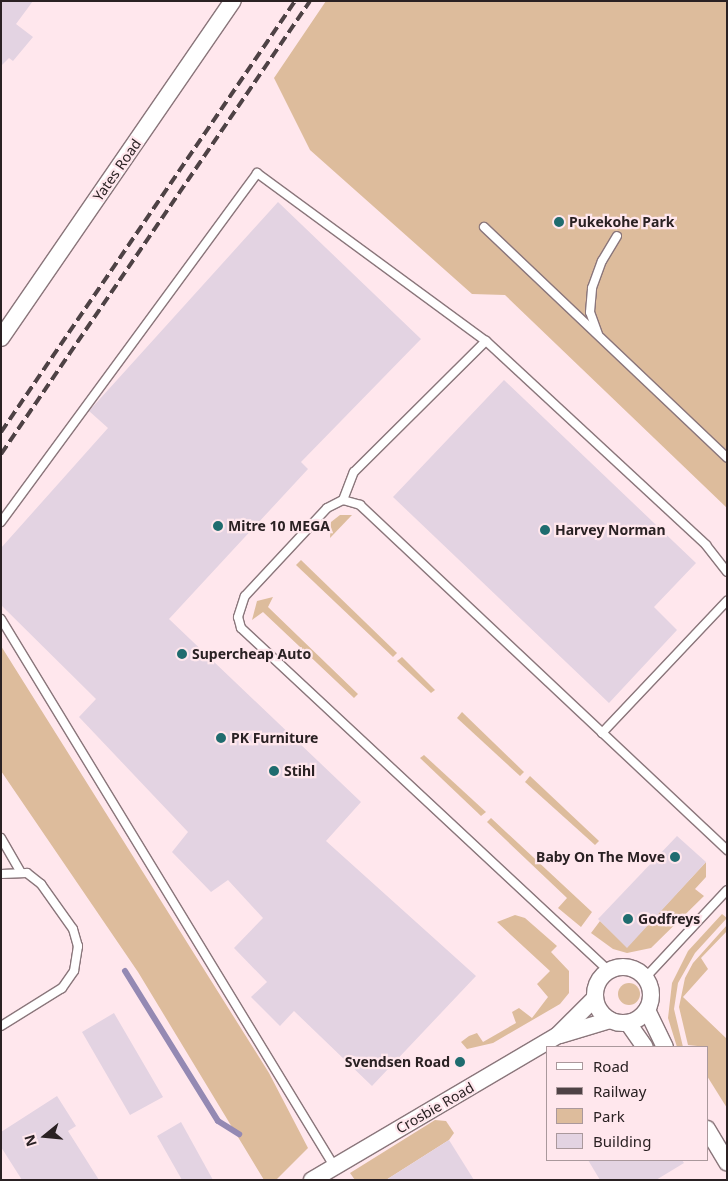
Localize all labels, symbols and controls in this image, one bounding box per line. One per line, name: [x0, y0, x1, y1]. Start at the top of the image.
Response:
street label: Yates Road: [89, 136, 145, 204]
place label: Pukekohe Park: [569, 214, 674, 230]
marker: Pukekohe Park: [553, 216, 565, 228]
place label: Mitre 10 MEGA: [228, 518, 330, 534]
marker: Mitre 10 MEGA: [212, 520, 224, 532]
place label: Harvey Norman: [555, 522, 666, 538]
marker: Harvey Norman: [539, 524, 551, 536]
place label: Supercheap Auto: [192, 646, 311, 662]
marker: Supercheap Auto: [176, 648, 188, 660]
place label: PK Furniture: [231, 730, 318, 746]
marker: PK Furniture: [215, 732, 227, 744]
place label: Stihl: [284, 763, 315, 779]
marker: Stihl: [268, 765, 280, 777]
place label: Baby On The Move: [536, 849, 665, 865]
marker: Baby On The Move: [669, 851, 681, 863]
place label: Godfreys: [638, 911, 700, 927]
marker: Godfreys: [622, 913, 634, 925]
legend: [546, 1046, 708, 1161]
place label: Svendsen Road: [345, 1054, 450, 1070]
marker: Svendsen Road: [454, 1056, 466, 1068]
text: Road: [593, 1056, 629, 1076]
street label: Crosbie Road: [393, 1079, 477, 1137]
text: Railway: [593, 1081, 646, 1101]
text: Park: [593, 1106, 625, 1126]
north arrow: [20, 1111, 70, 1161]
text: Building: [593, 1131, 651, 1151]
text: N: [19, 1132, 41, 1149]

